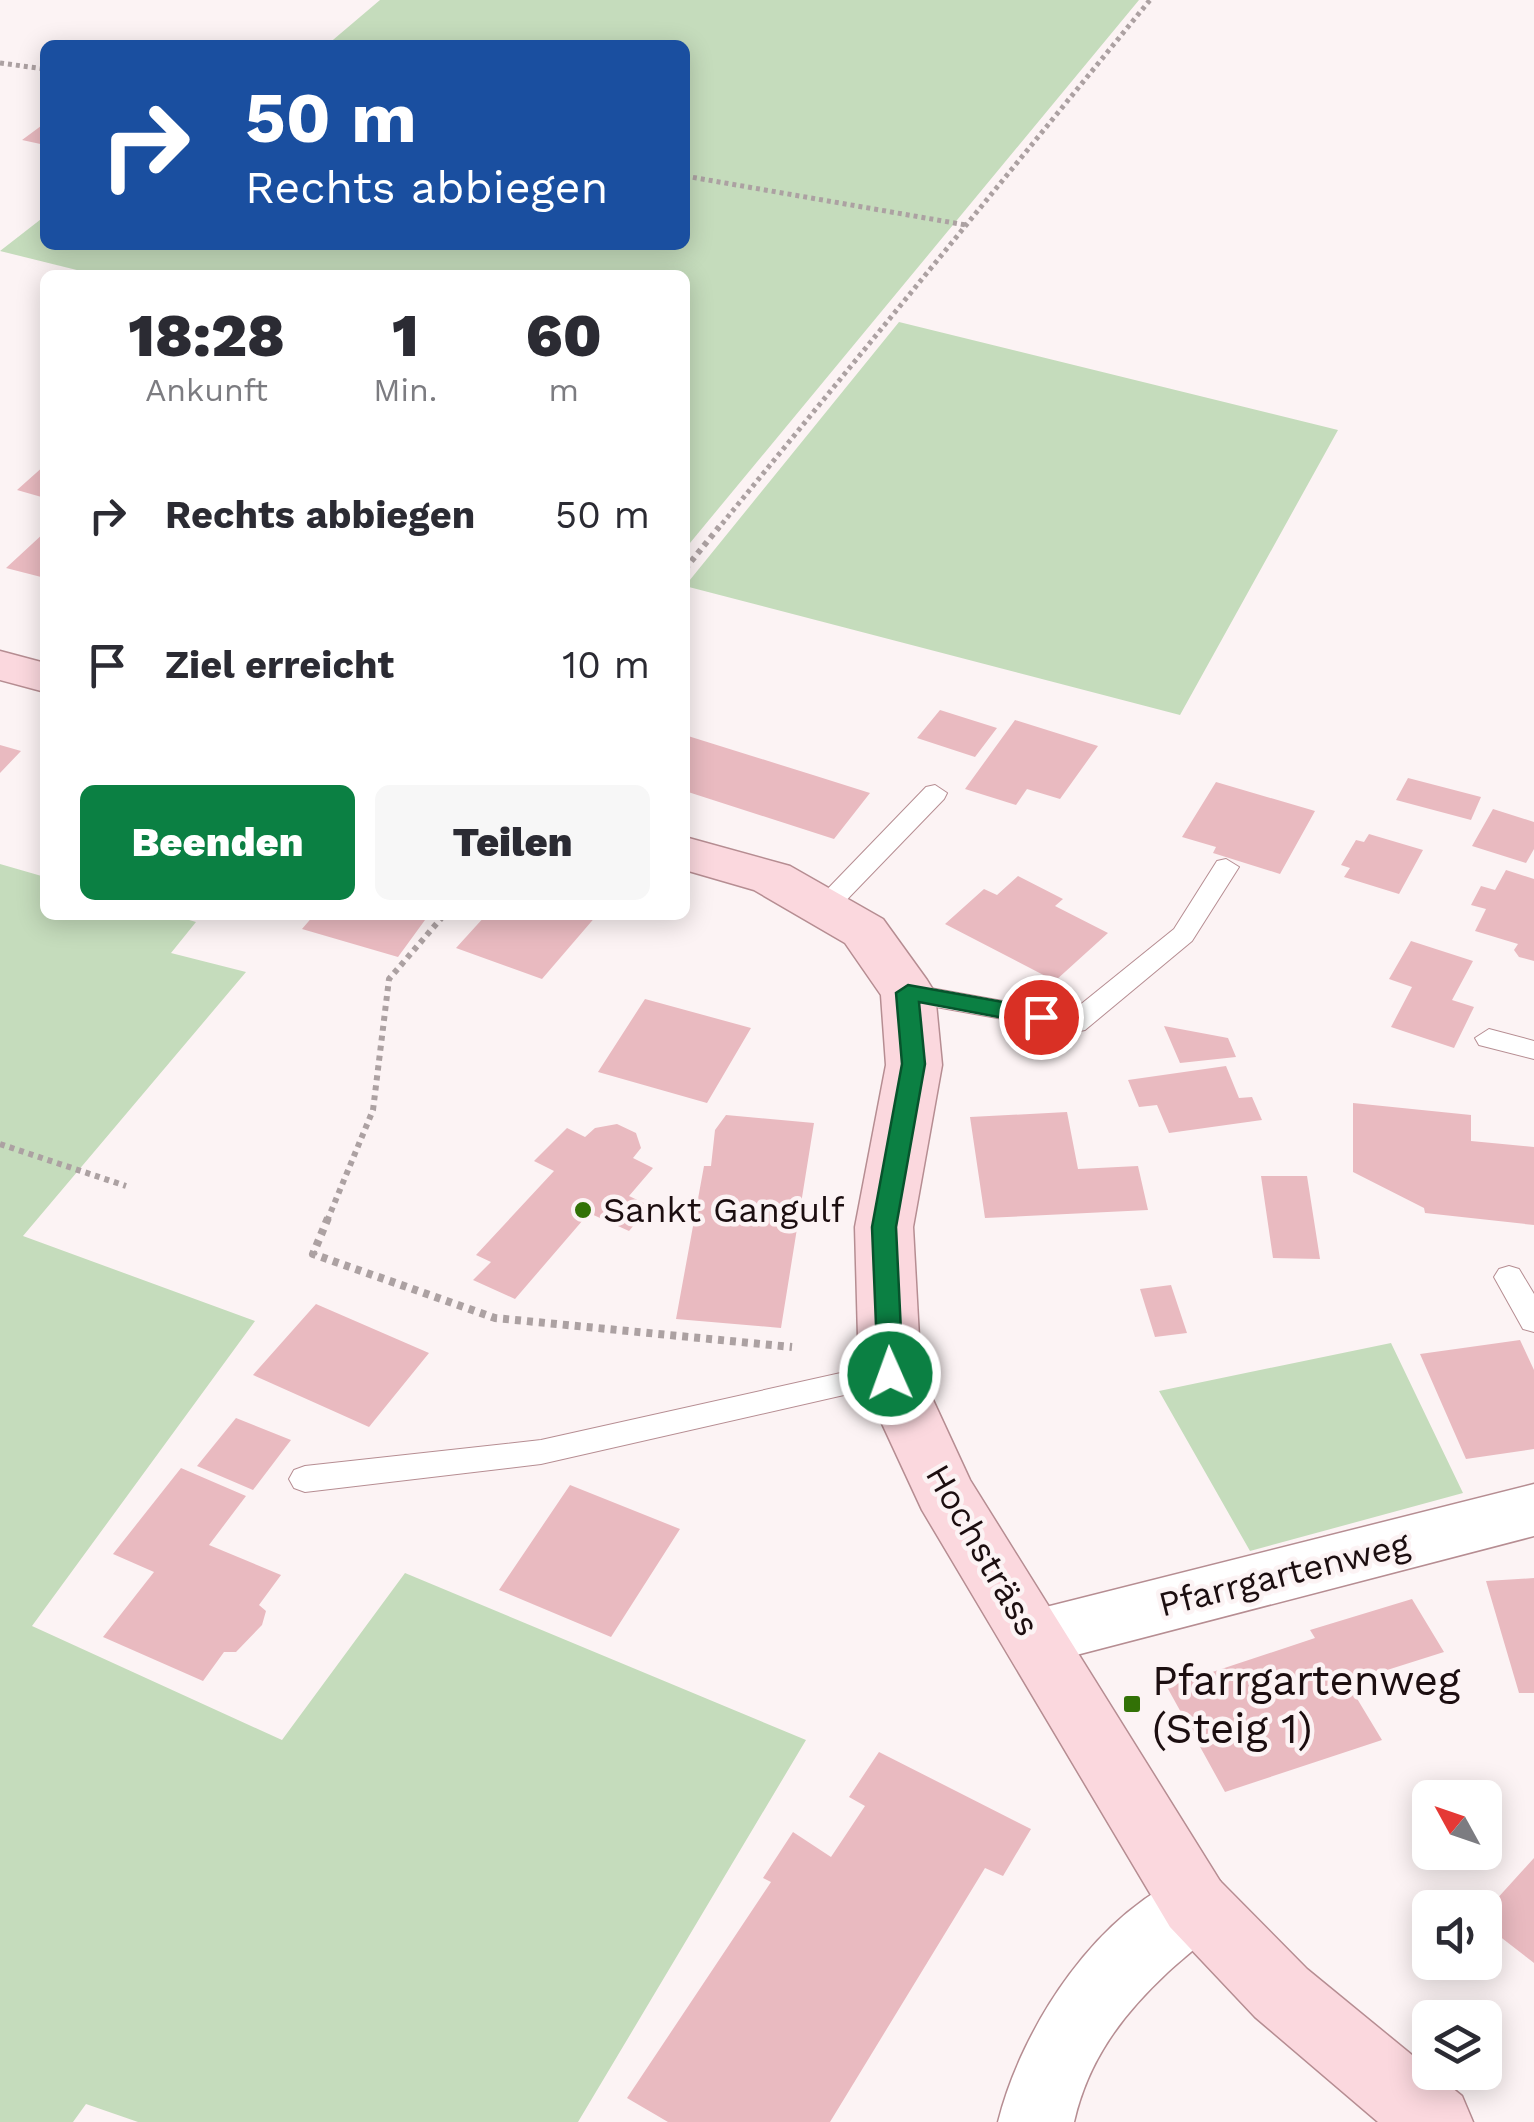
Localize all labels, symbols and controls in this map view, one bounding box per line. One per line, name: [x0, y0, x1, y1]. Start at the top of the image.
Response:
text: 50 m: [245, 77, 417, 159]
icon: right: [80, 80, 210, 210]
text: Rechts abbiegen: [245, 161, 608, 214]
text: 18:28: [128, 300, 285, 371]
text: 1: [392, 300, 419, 371]
text: 60: [526, 300, 602, 371]
text: Ankunft: [145, 371, 268, 409]
text: Min.: [373, 371, 437, 409]
text: m: [548, 371, 579, 409]
icon: right: [80, 488, 135, 543]
text: Rechts abbiegen: [165, 493, 475, 537]
text: 50 m: [555, 493, 650, 537]
icon: arrive: [80, 638, 135, 693]
text: Ziel erreicht: [165, 643, 394, 687]
text: 10 m: [562, 643, 650, 687]
button: Beenden: [80, 785, 355, 900]
button: Teilen: [375, 785, 650, 900]
pin: [999, 975, 1084, 1060]
icon: arrive: [1014, 990, 1069, 1045]
place label: Sankt Gangulf: [603, 1189, 845, 1231]
marker: Sankt Gangulf: [572, 1199, 594, 1221]
position arrow: [838, 1322, 942, 1426]
street label: Hochsträss: [917, 1457, 1049, 1643]
street label: Pfarrgartenweg: [1154, 1522, 1414, 1625]
place label: Pfarrgartenweg (Steig 1): [1152, 1656, 1461, 1753]
marker: Pfarrgartenweg (Steig 1): [1121, 1693, 1143, 1715]
north arrow: [1412, 1780, 1502, 1870]
map controls: [1412, 1780, 1502, 2090]
button: sound: [1412, 1890, 1502, 1980]
button: layers: [1412, 2000, 1502, 2090]

